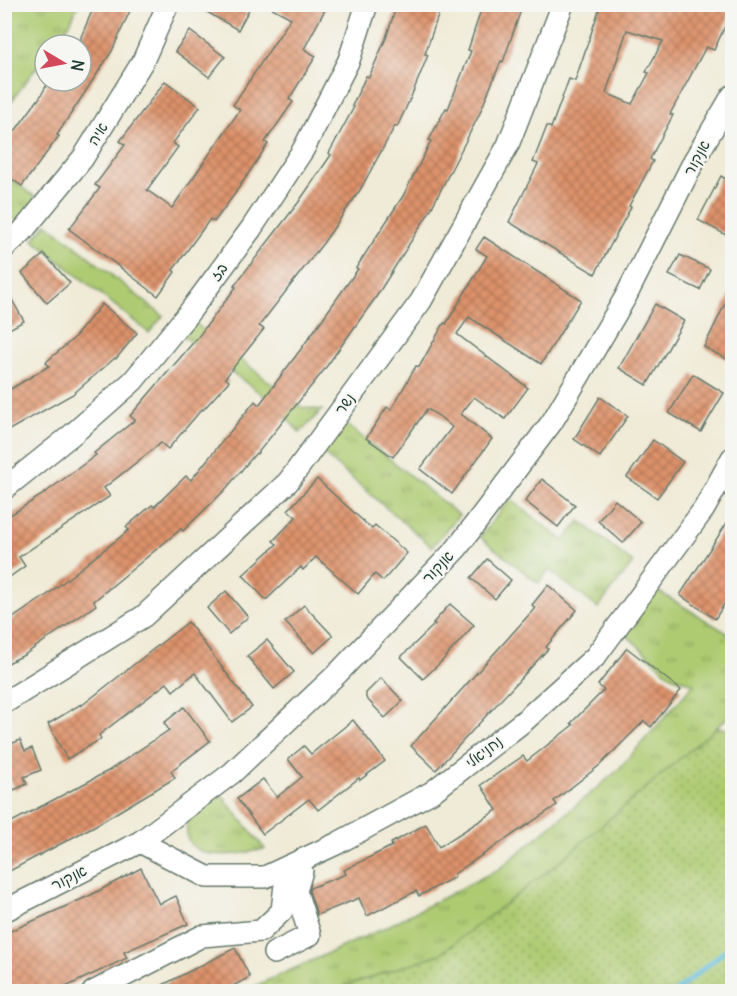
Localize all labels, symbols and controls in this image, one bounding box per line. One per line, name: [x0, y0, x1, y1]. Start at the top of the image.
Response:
north arrow: [33, 33, 93, 93]
text: N: [67, 58, 89, 73]
street label: איה: [83, 119, 112, 149]
street label: אנקור: [679, 136, 714, 179]
street label: בז: [206, 259, 232, 284]
street label: נשר: [330, 389, 359, 418]
street label: אנקור: [418, 546, 458, 587]
street label: נחניאלי: [462, 731, 506, 772]
street label: אנקור: [48, 860, 90, 895]

